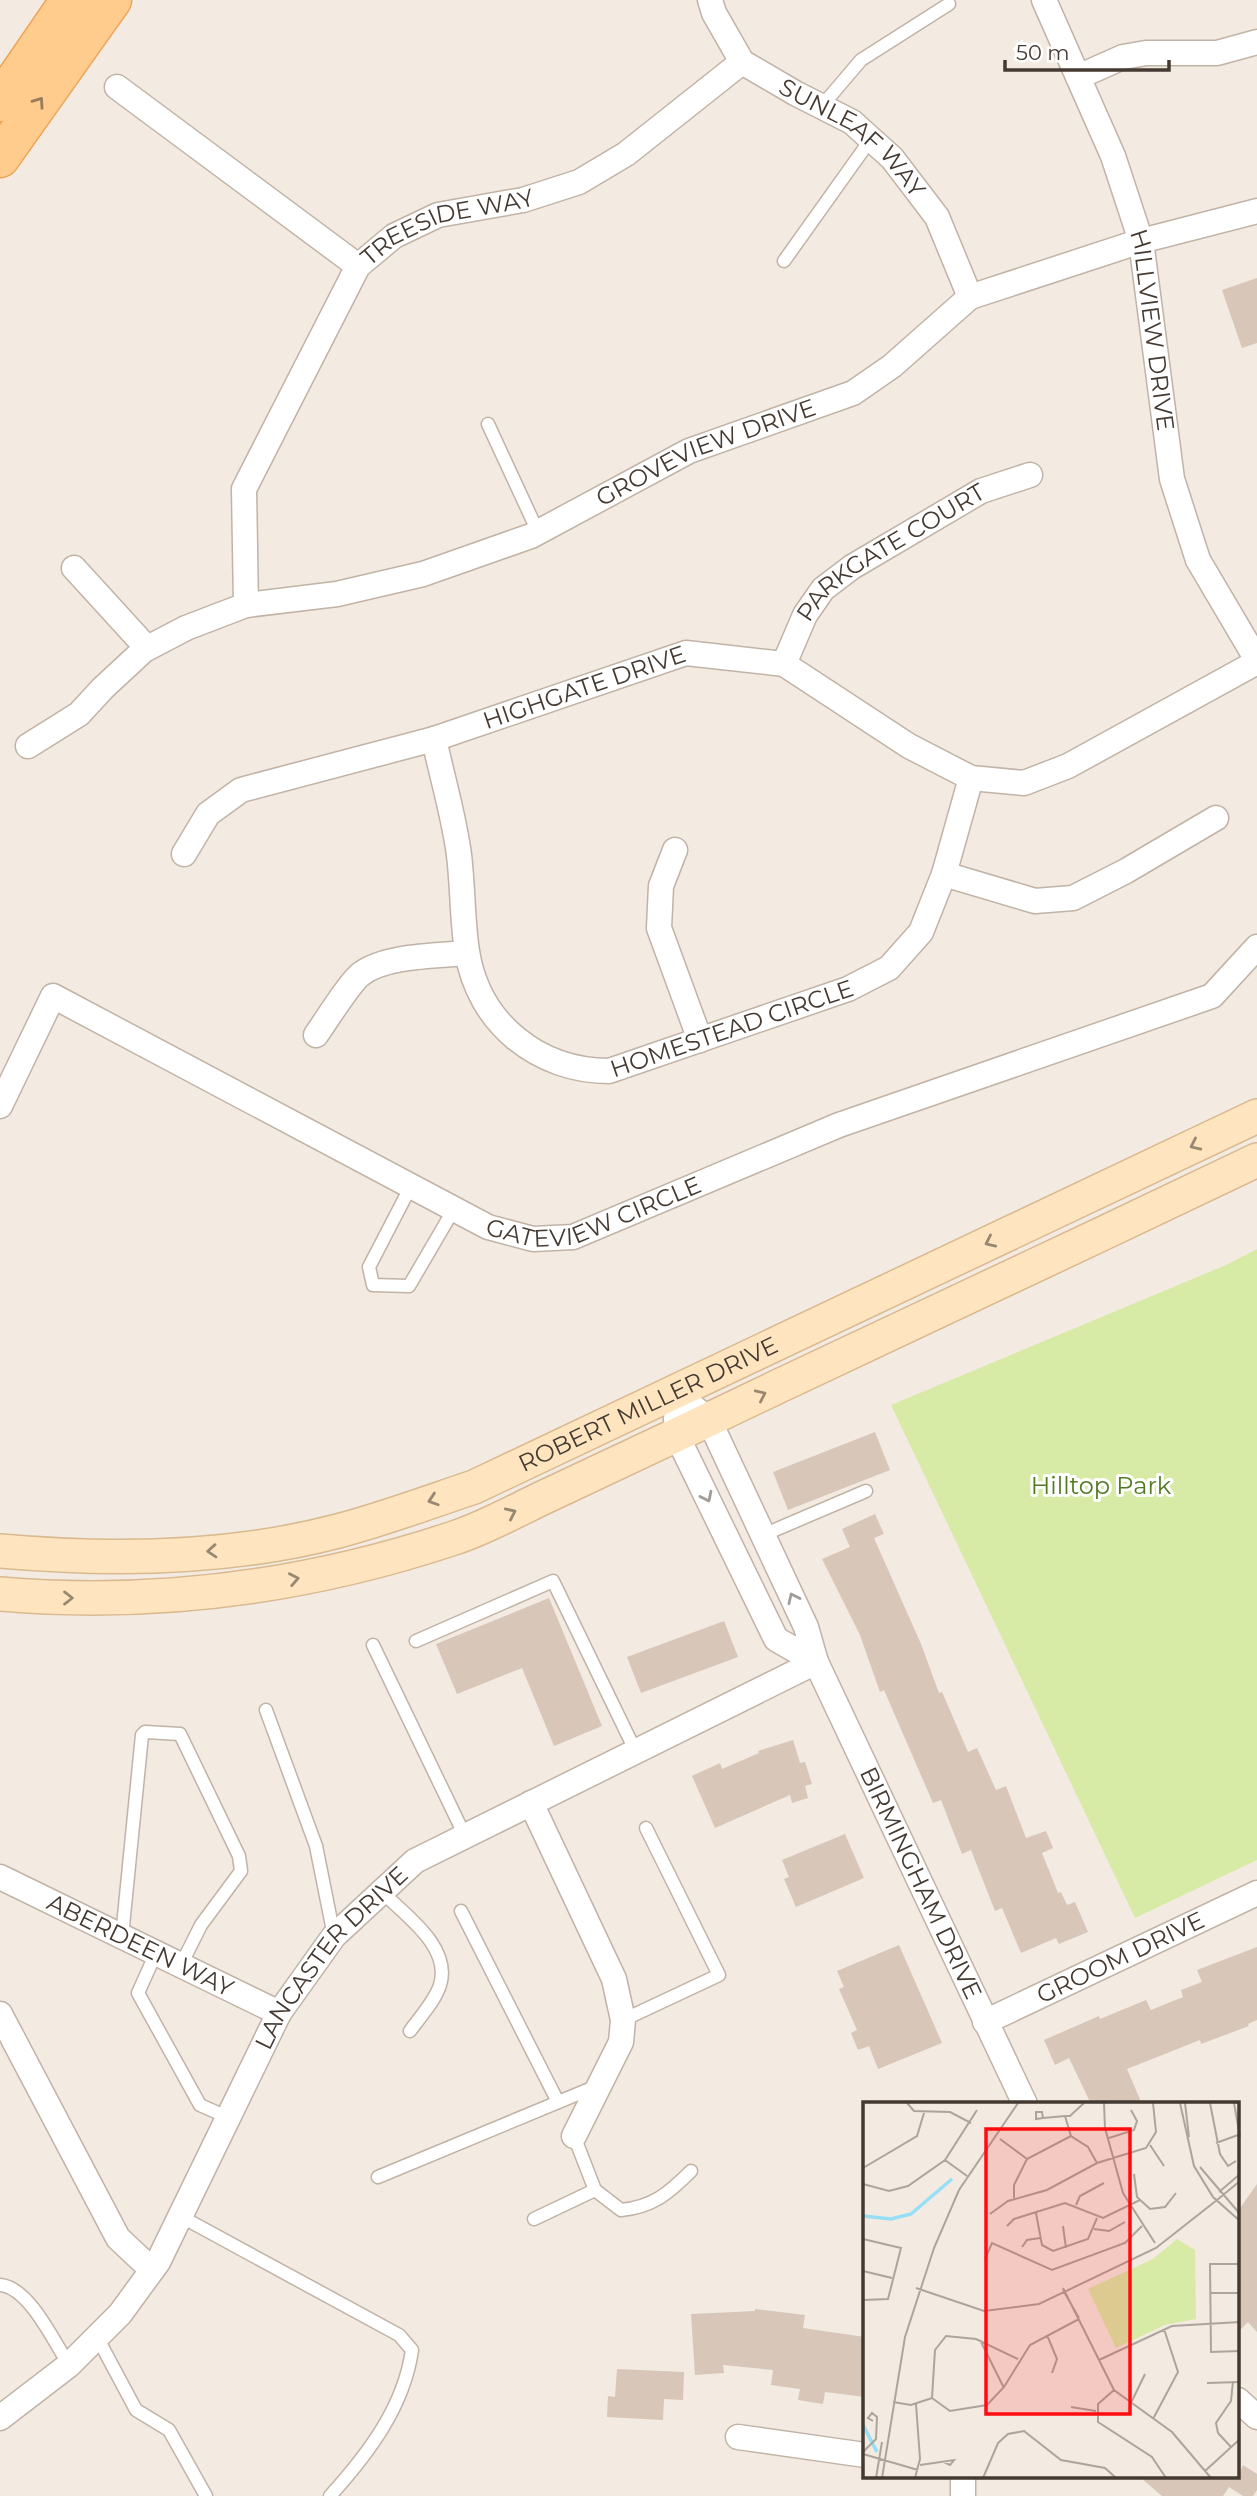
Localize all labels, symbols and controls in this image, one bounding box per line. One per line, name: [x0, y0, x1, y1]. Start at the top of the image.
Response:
scale bar: [1005, 28, 1170, 72]
text: 50 m: [1016, 40, 1070, 65]
street label: SUNLEAF WAY: [774, 72, 932, 203]
one-way arrow: [31, 97, 44, 110]
street label: TREESIDE WAY: [355, 182, 538, 271]
street label: HILLVIEW DRIVE: [1124, 225, 1181, 433]
street label: GROVEVIEW DRIVE: [591, 392, 819, 512]
street label: PARKGATE COURT: [790, 477, 990, 627]
street label: HIGHGATE DRIVE: [479, 639, 689, 735]
street label: HOMESTEAD CIRCLE: [606, 973, 857, 1083]
one-way arrow: [1190, 1137, 1202, 1151]
street label: GATEVIEW CIRCLE: [483, 1170, 705, 1253]
one-way arrow: [985, 1234, 997, 1248]
street label: ROBERT MILLER DRIVE: [514, 1330, 782, 1478]
one-way arrow: [754, 1389, 766, 1403]
park label: Hilltop Park: [1031, 1471, 1172, 1500]
one-way arrow: [699, 1490, 713, 1502]
one-way arrow: [428, 1492, 440, 1506]
one-way arrow: [504, 1507, 516, 1521]
one-way arrow: [207, 1543, 218, 1558]
one-way arrow: [288, 1573, 300, 1588]
one-way arrow: [63, 1590, 74, 1606]
one-way arrow: [787, 1593, 801, 1606]
street label: BIRMINGHAM DRIVE: [854, 1762, 988, 2004]
street label: LANCASTER DRIVE: [248, 1860, 414, 2054]
street label: ABERDEEN WAY: [43, 1887, 239, 2003]
street label: GROOM DRIVE: [1032, 1905, 1209, 2009]
inset map: [863, 2102, 1240, 2478]

